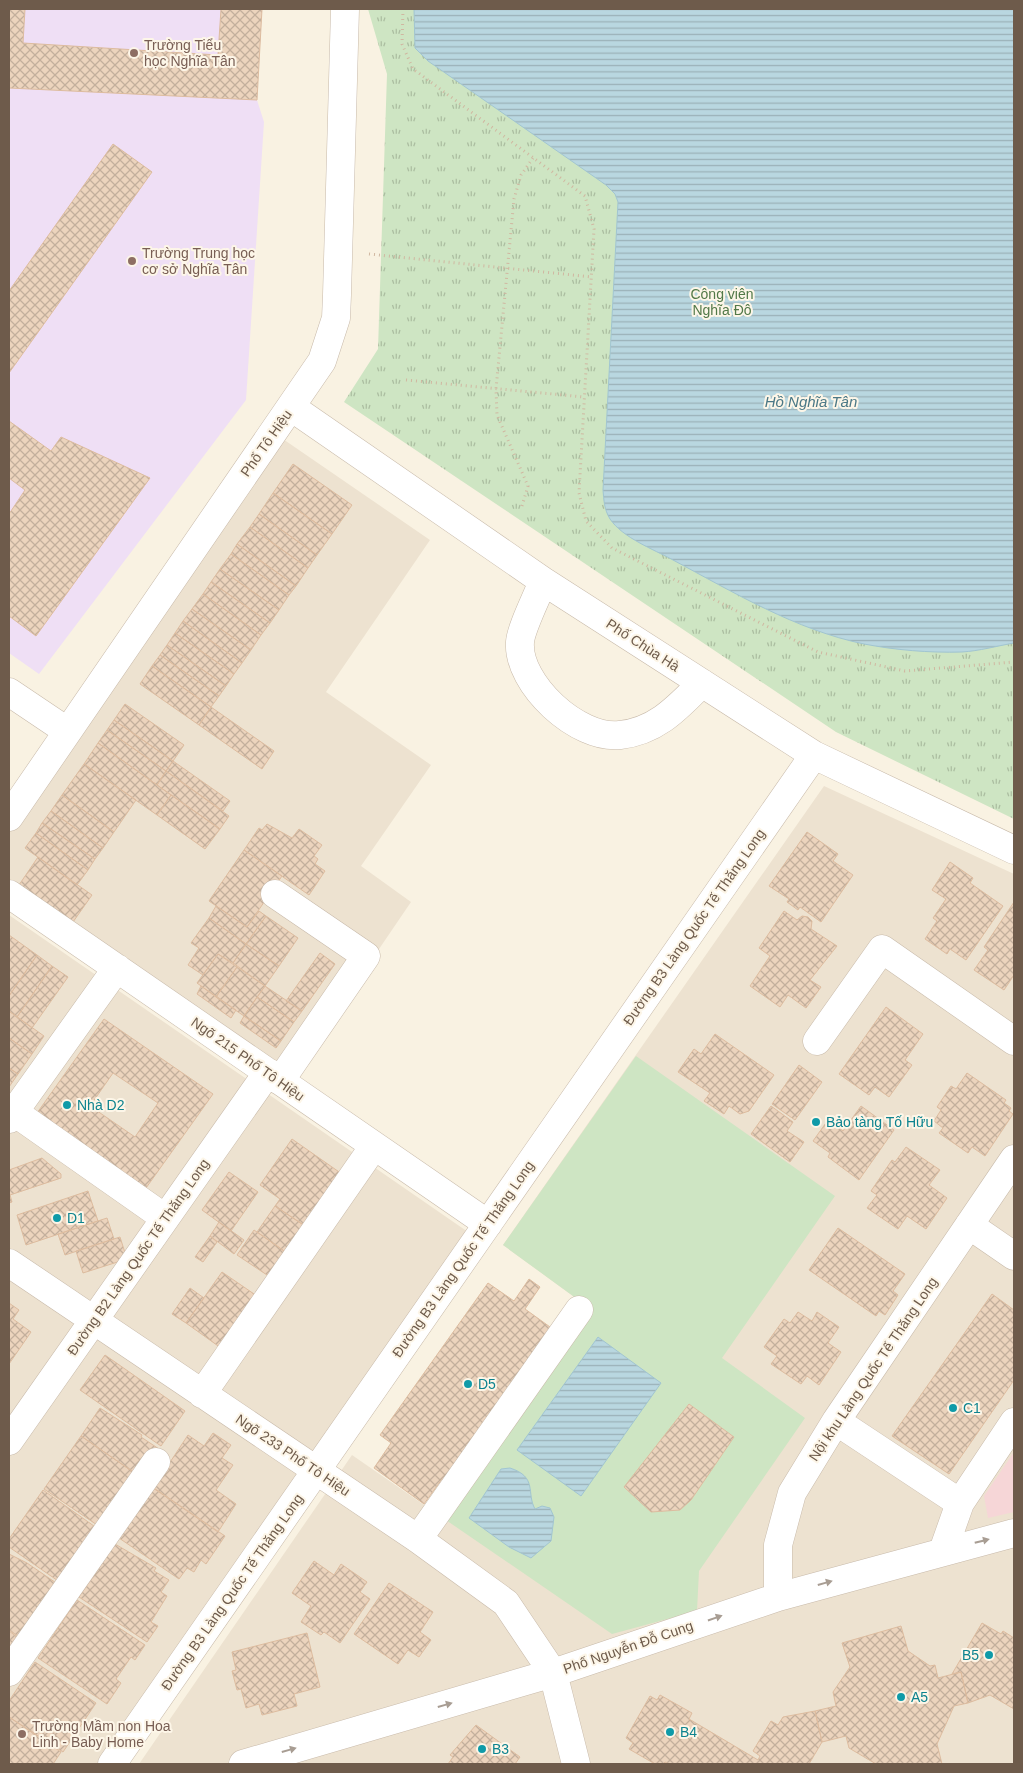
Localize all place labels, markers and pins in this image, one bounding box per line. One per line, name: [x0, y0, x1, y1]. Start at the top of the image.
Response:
place label: Trường Tiểu học Nghĩa Tân: [144, 37, 236, 69]
marker: Trường Tiểu học Nghĩa Tân: [128, 47, 140, 59]
place label: Trường Trung học cơ sở Nghĩa Tân: [142, 245, 255, 277]
marker: Trường Trung học cơ sở Nghĩa Tân: [126, 255, 138, 267]
place label: Nhà D2: [77, 1097, 125, 1113]
marker: Nhà D2: [61, 1099, 73, 1111]
place label: Bảo tàng Tố Hữu: [826, 1114, 933, 1130]
marker: Bảo tàng Tố Hữu: [810, 1116, 822, 1128]
place label: D1: [67, 1210, 85, 1226]
marker: D1: [51, 1212, 63, 1224]
place label: D5: [478, 1376, 496, 1392]
marker: D5: [462, 1378, 474, 1390]
place label: C1: [963, 1400, 981, 1416]
marker: C1: [947, 1402, 959, 1414]
place label: B5: [962, 1647, 979, 1663]
marker: B5: [983, 1649, 995, 1661]
place label: A5: [911, 1689, 928, 1705]
marker: A5: [895, 1691, 907, 1703]
place label: Trường Mầm non Hoa Linh - Baby Home: [32, 1718, 171, 1750]
place label: B4: [680, 1724, 697, 1740]
marker: B4: [664, 1726, 676, 1738]
marker: Trường Mầm non Hoa Linh - Baby Home: [16, 1728, 28, 1740]
place label: B3: [492, 1741, 509, 1757]
marker: B3: [476, 1743, 488, 1755]

